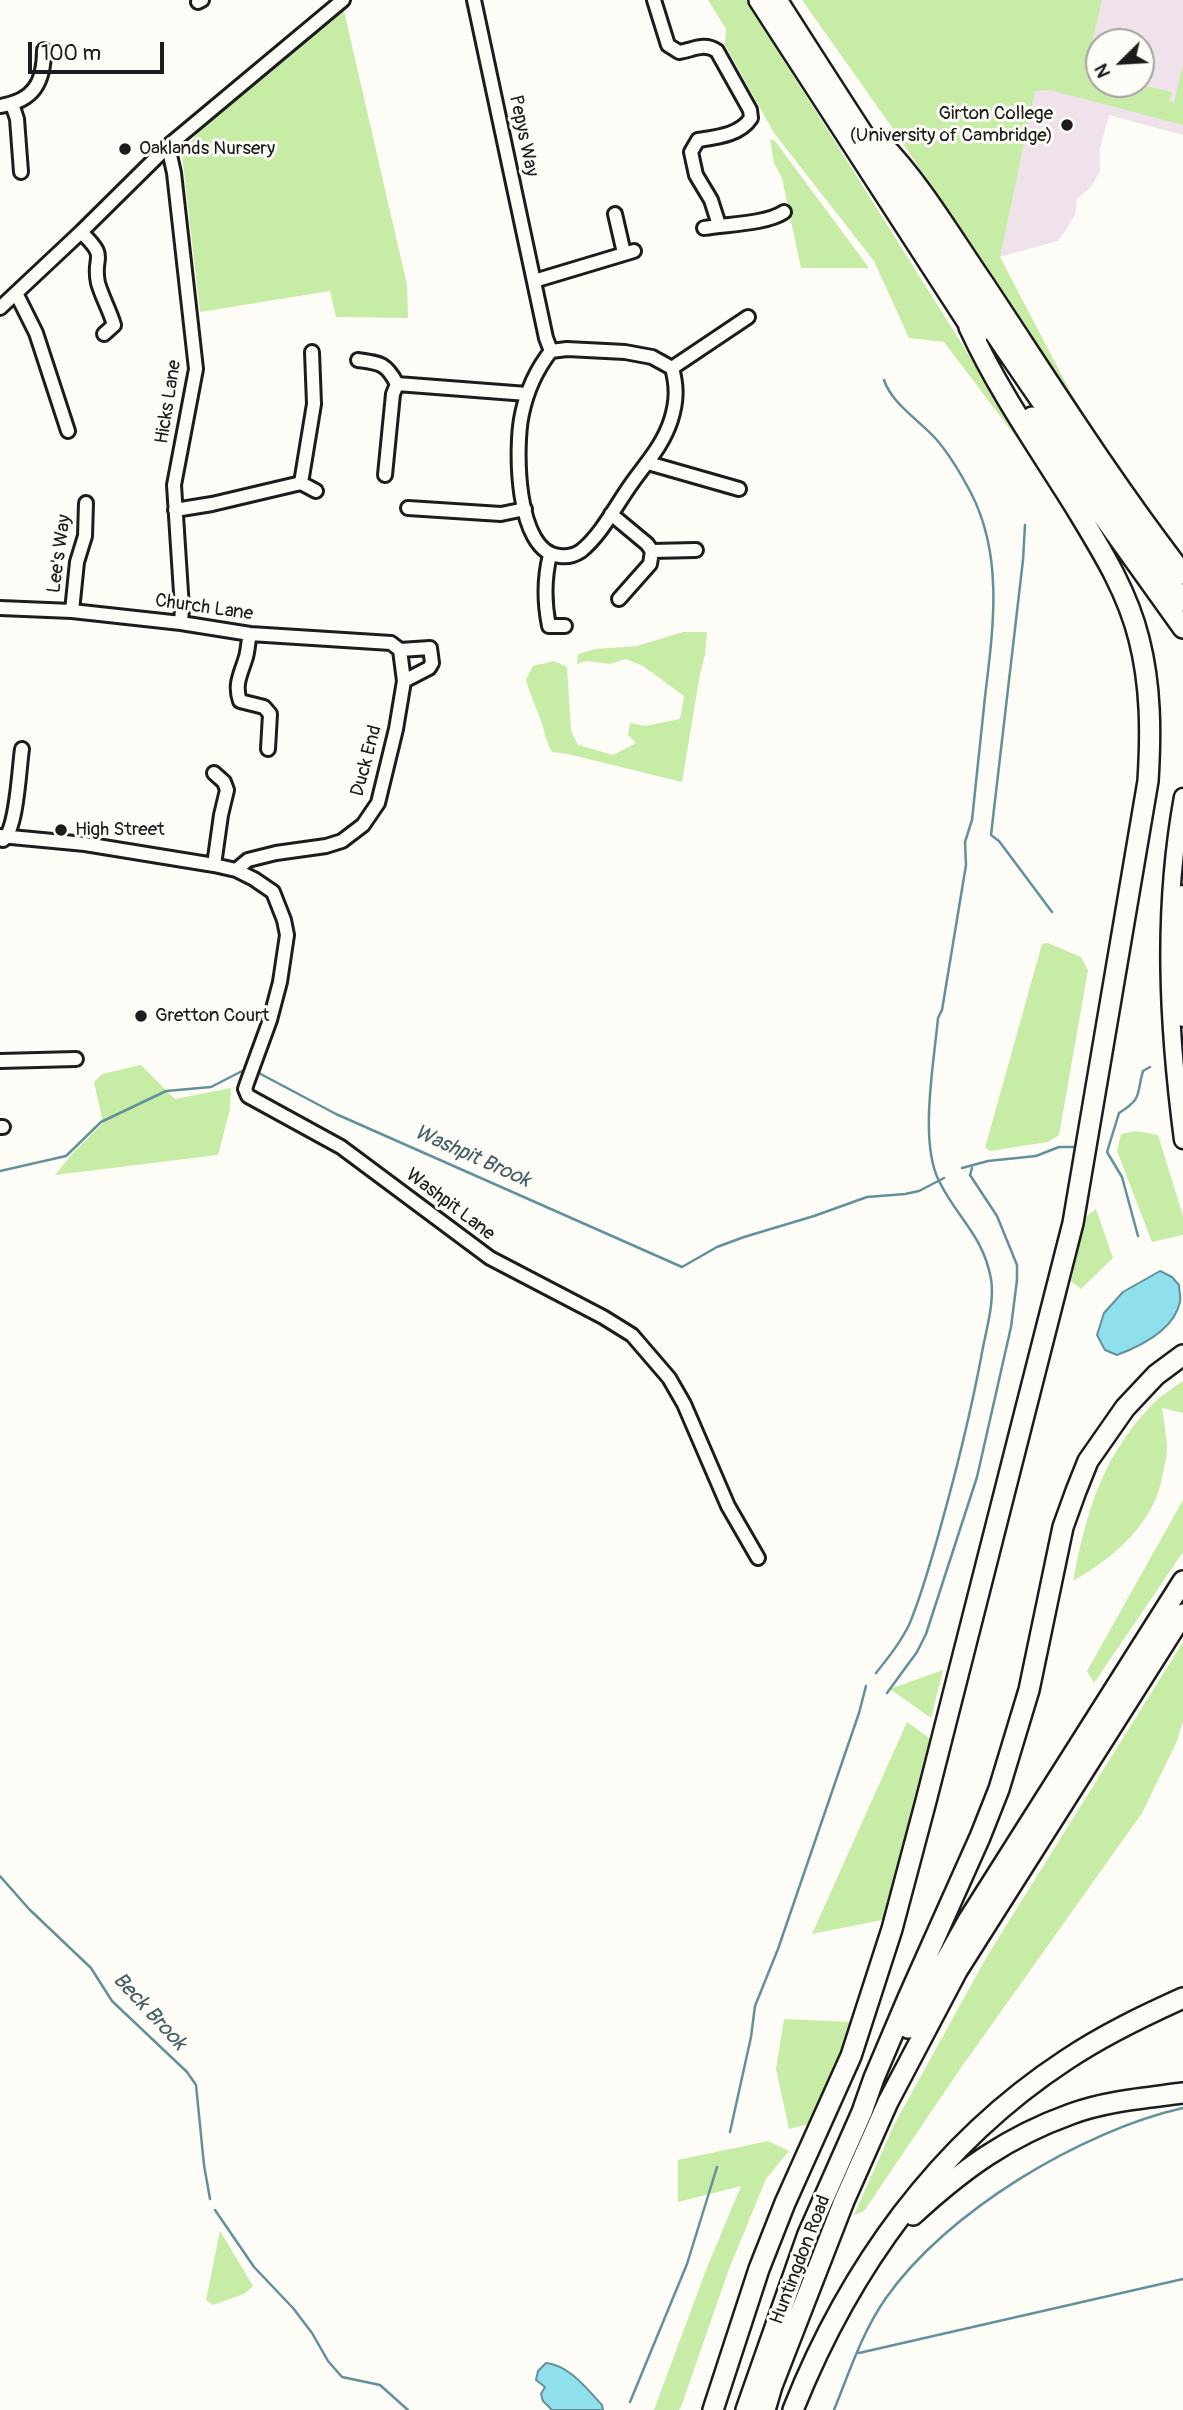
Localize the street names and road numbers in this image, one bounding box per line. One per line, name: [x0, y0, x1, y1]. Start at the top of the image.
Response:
street label: Pepys Way: [503, 93, 543, 179]
street label: Hicks Lane: [151, 358, 187, 446]
street label: Lee's Way: [43, 513, 77, 595]
street label: Church Lane: [154, 590, 254, 626]
street label: Duck End: [347, 723, 387, 799]
street label: Washpit Lane: [401, 1164, 499, 1246]
street label: Huntingdon Road: [766, 2192, 836, 2328]

